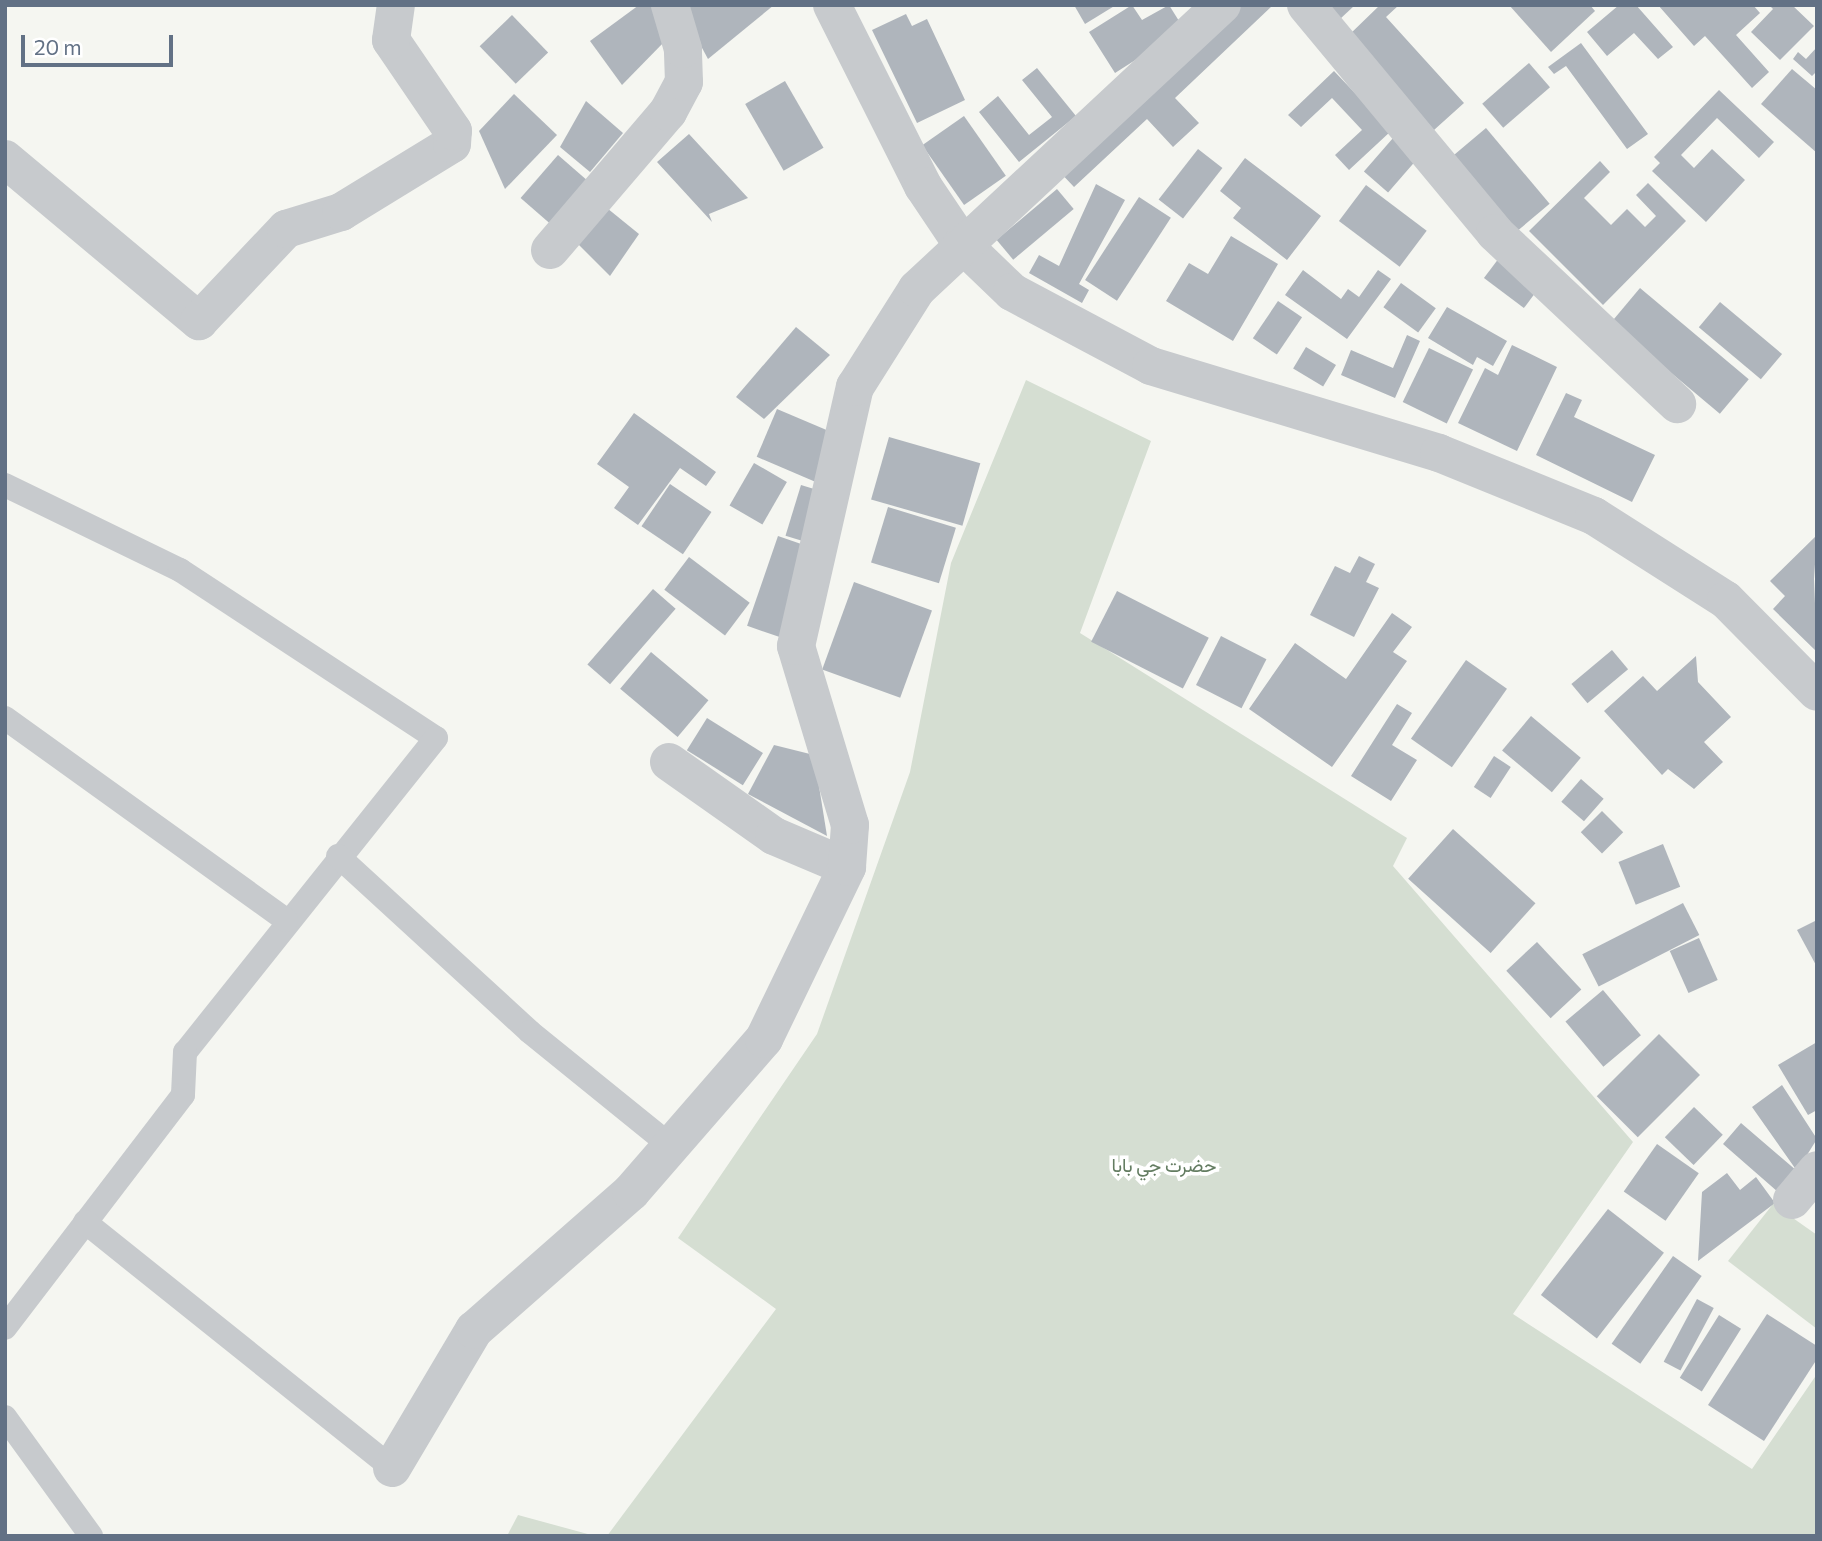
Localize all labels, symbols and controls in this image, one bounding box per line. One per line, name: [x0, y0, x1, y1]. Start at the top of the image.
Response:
scale bar: [24, 21, 177, 65]
text: 20 m: [34, 34, 82, 59]
park label: حضرت جي بابا: [1111, 1154, 1217, 1176]

